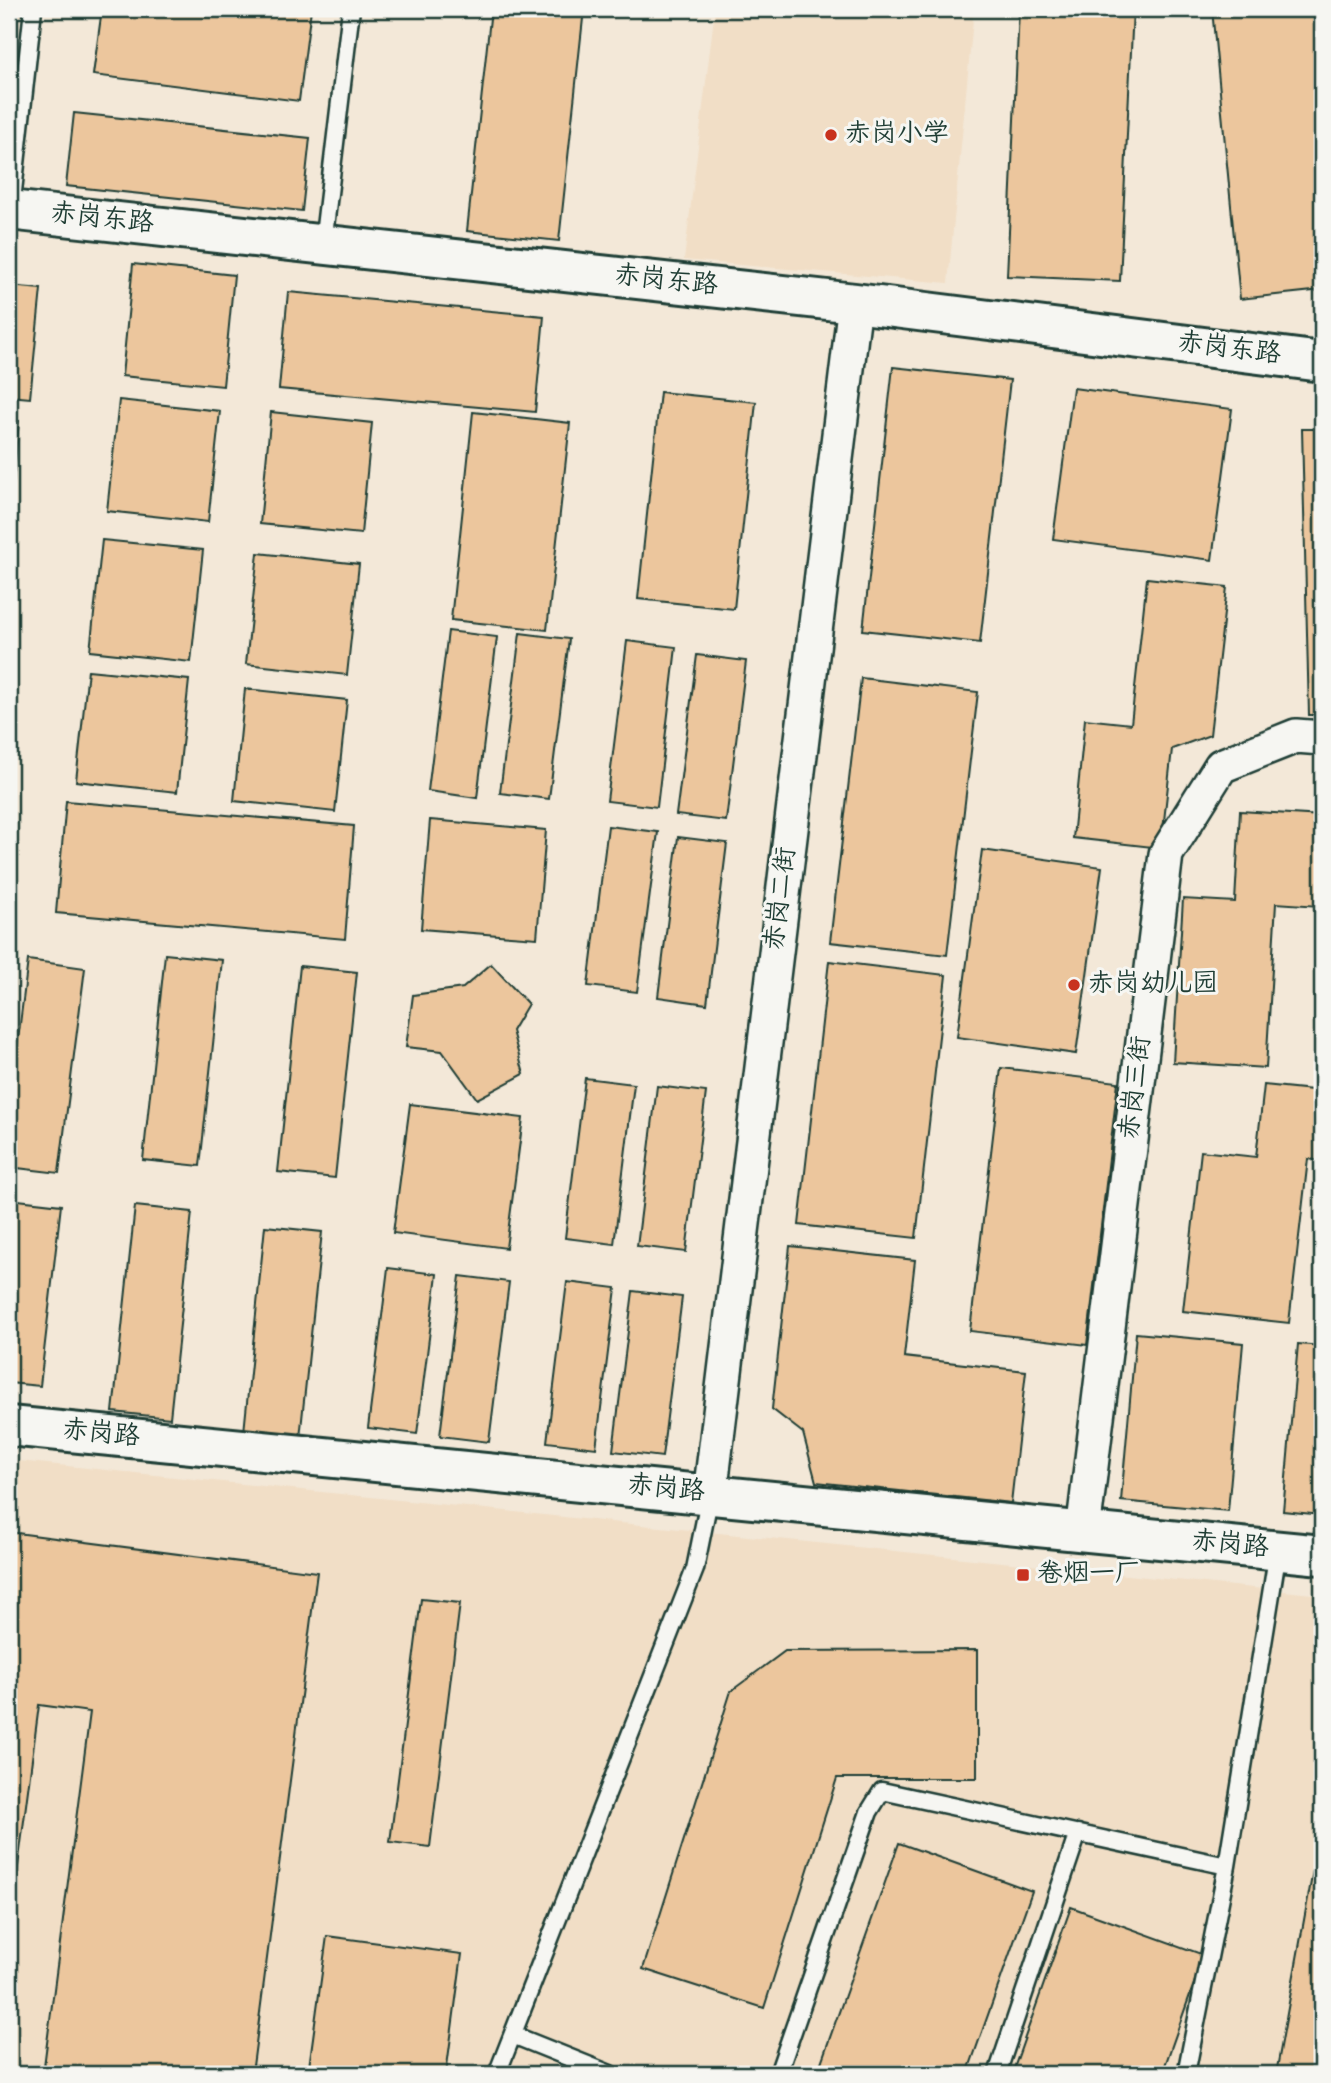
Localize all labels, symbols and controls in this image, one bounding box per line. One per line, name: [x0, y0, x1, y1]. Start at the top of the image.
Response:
place label: 赤岗小学: [845, 117, 949, 154]
marker: 赤岗小学: [823, 127, 839, 143]
street label: 赤岗东路: [48, 196, 156, 244]
street label: 赤岗东路: [612, 258, 720, 306]
street label: 赤岗东路: [1175, 325, 1283, 375]
street label: 赤岗二街: [757, 845, 807, 953]
place label: 赤岗幼儿园: [1088, 967, 1218, 1004]
marker: 赤岗幼儿园: [1066, 977, 1082, 993]
street label: 赤岗三街: [1112, 1034, 1162, 1142]
street label: 赤岗路: [60, 1413, 142, 1457]
street label: 赤岗路: [625, 1468, 707, 1512]
street label: 赤岗路: [1189, 1524, 1271, 1568]
place label: 卷烟一厂: [1037, 1557, 1141, 1594]
marker: 卷烟一厂: [1015, 1567, 1031, 1583]

